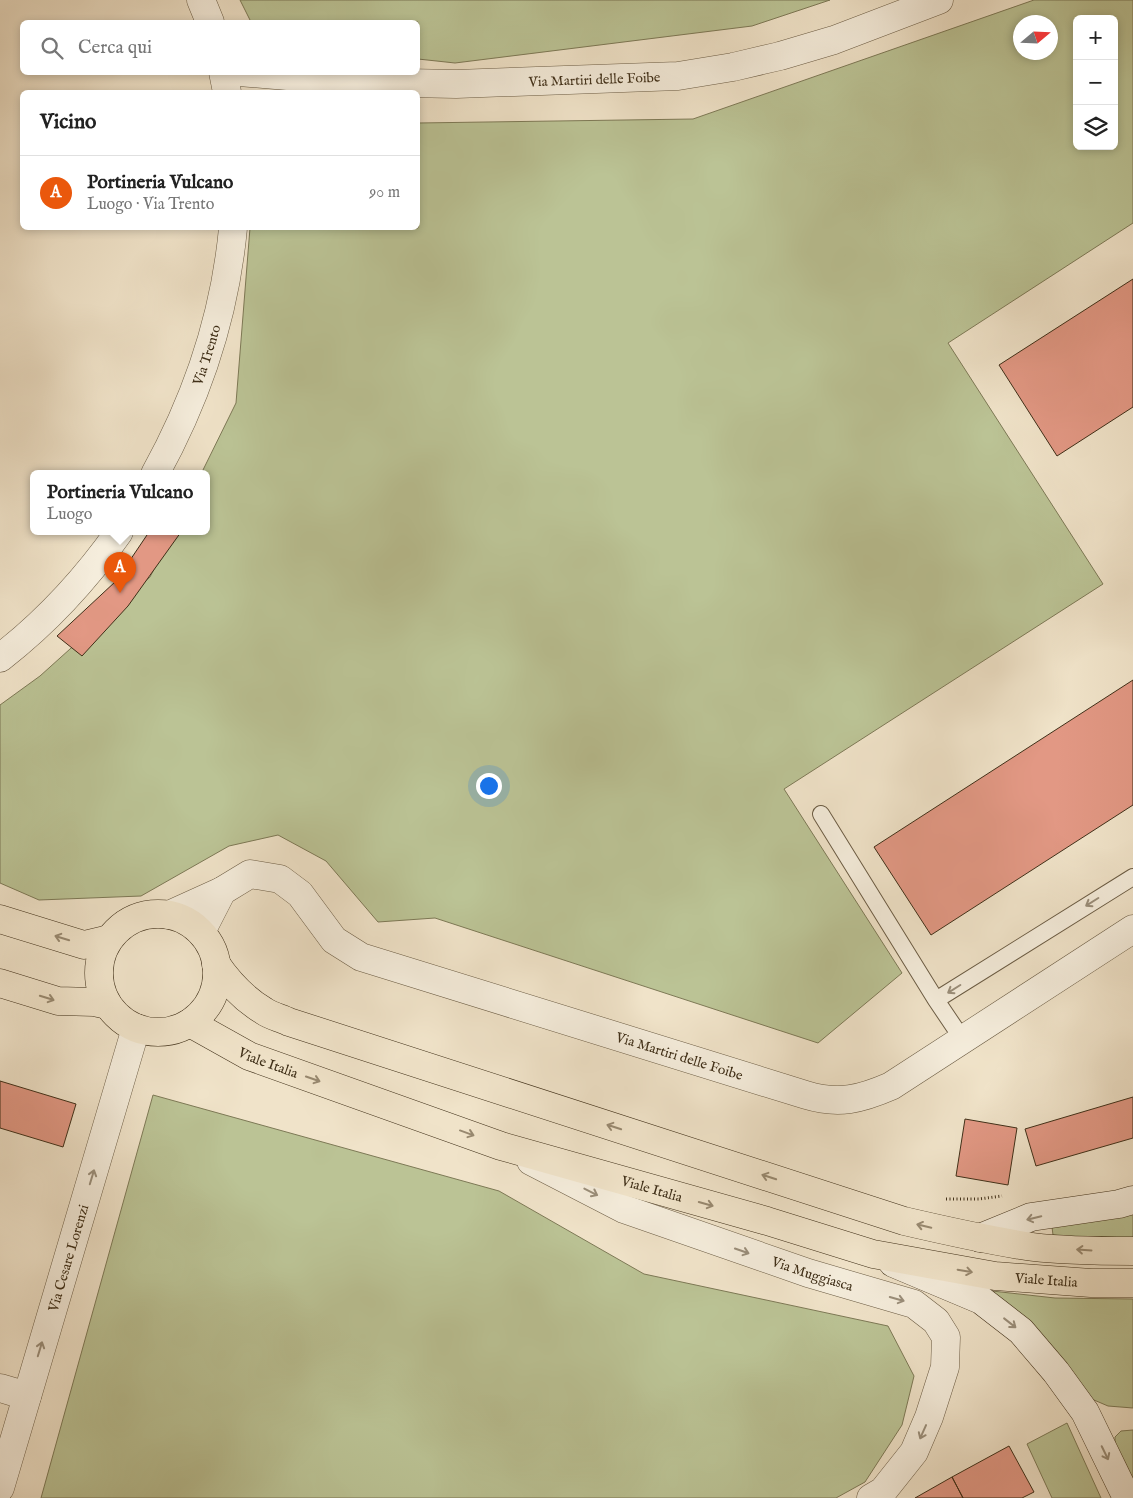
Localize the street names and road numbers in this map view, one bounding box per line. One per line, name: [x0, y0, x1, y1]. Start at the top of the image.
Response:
street label: Via Martiri delle Foibe: [527, 69, 661, 91]
street label: Via Trento: [189, 322, 225, 389]
street label: Via Martiri delle Foibe: [613, 1028, 745, 1085]
street label: Viale Italia: [234, 1043, 301, 1083]
street label: Viale Italia: [618, 1172, 685, 1207]
street label: Via Cesare Lorenzi: [44, 1202, 93, 1315]
street label: Via Muggiasca: [768, 1253, 856, 1296]
street label: Viale Italia: [1013, 1269, 1079, 1292]

